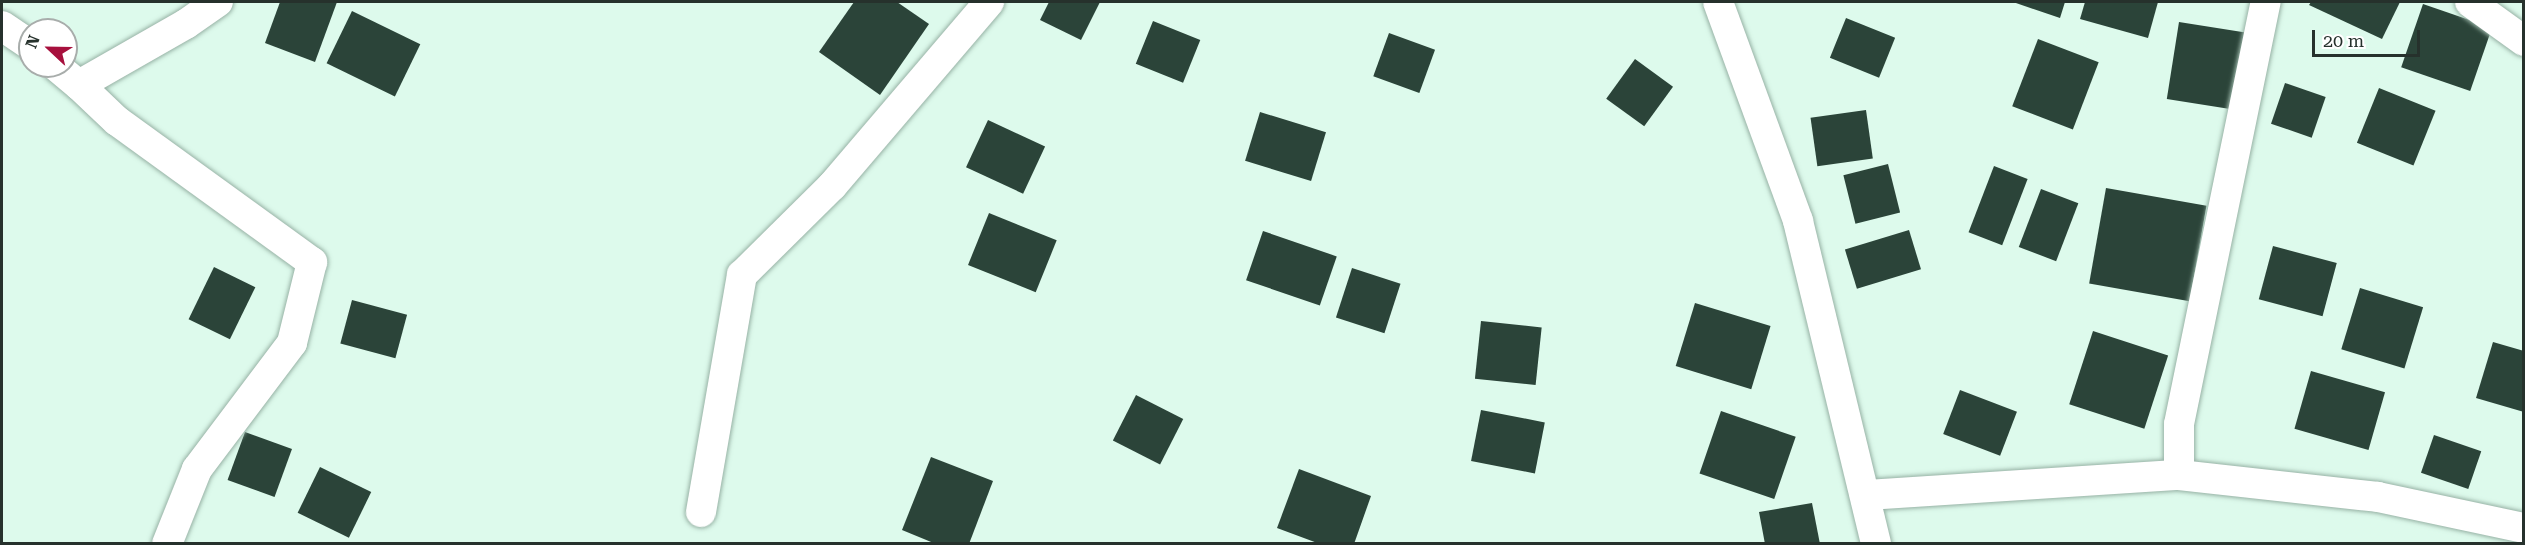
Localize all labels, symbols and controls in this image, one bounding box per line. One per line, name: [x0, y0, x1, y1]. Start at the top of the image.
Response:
north arrow: [18, 18, 78, 78]
scale bar: [2315, 18, 2423, 56]
text: 20 m: [2323, 30, 2364, 51]
text: N: [22, 33, 44, 51]

